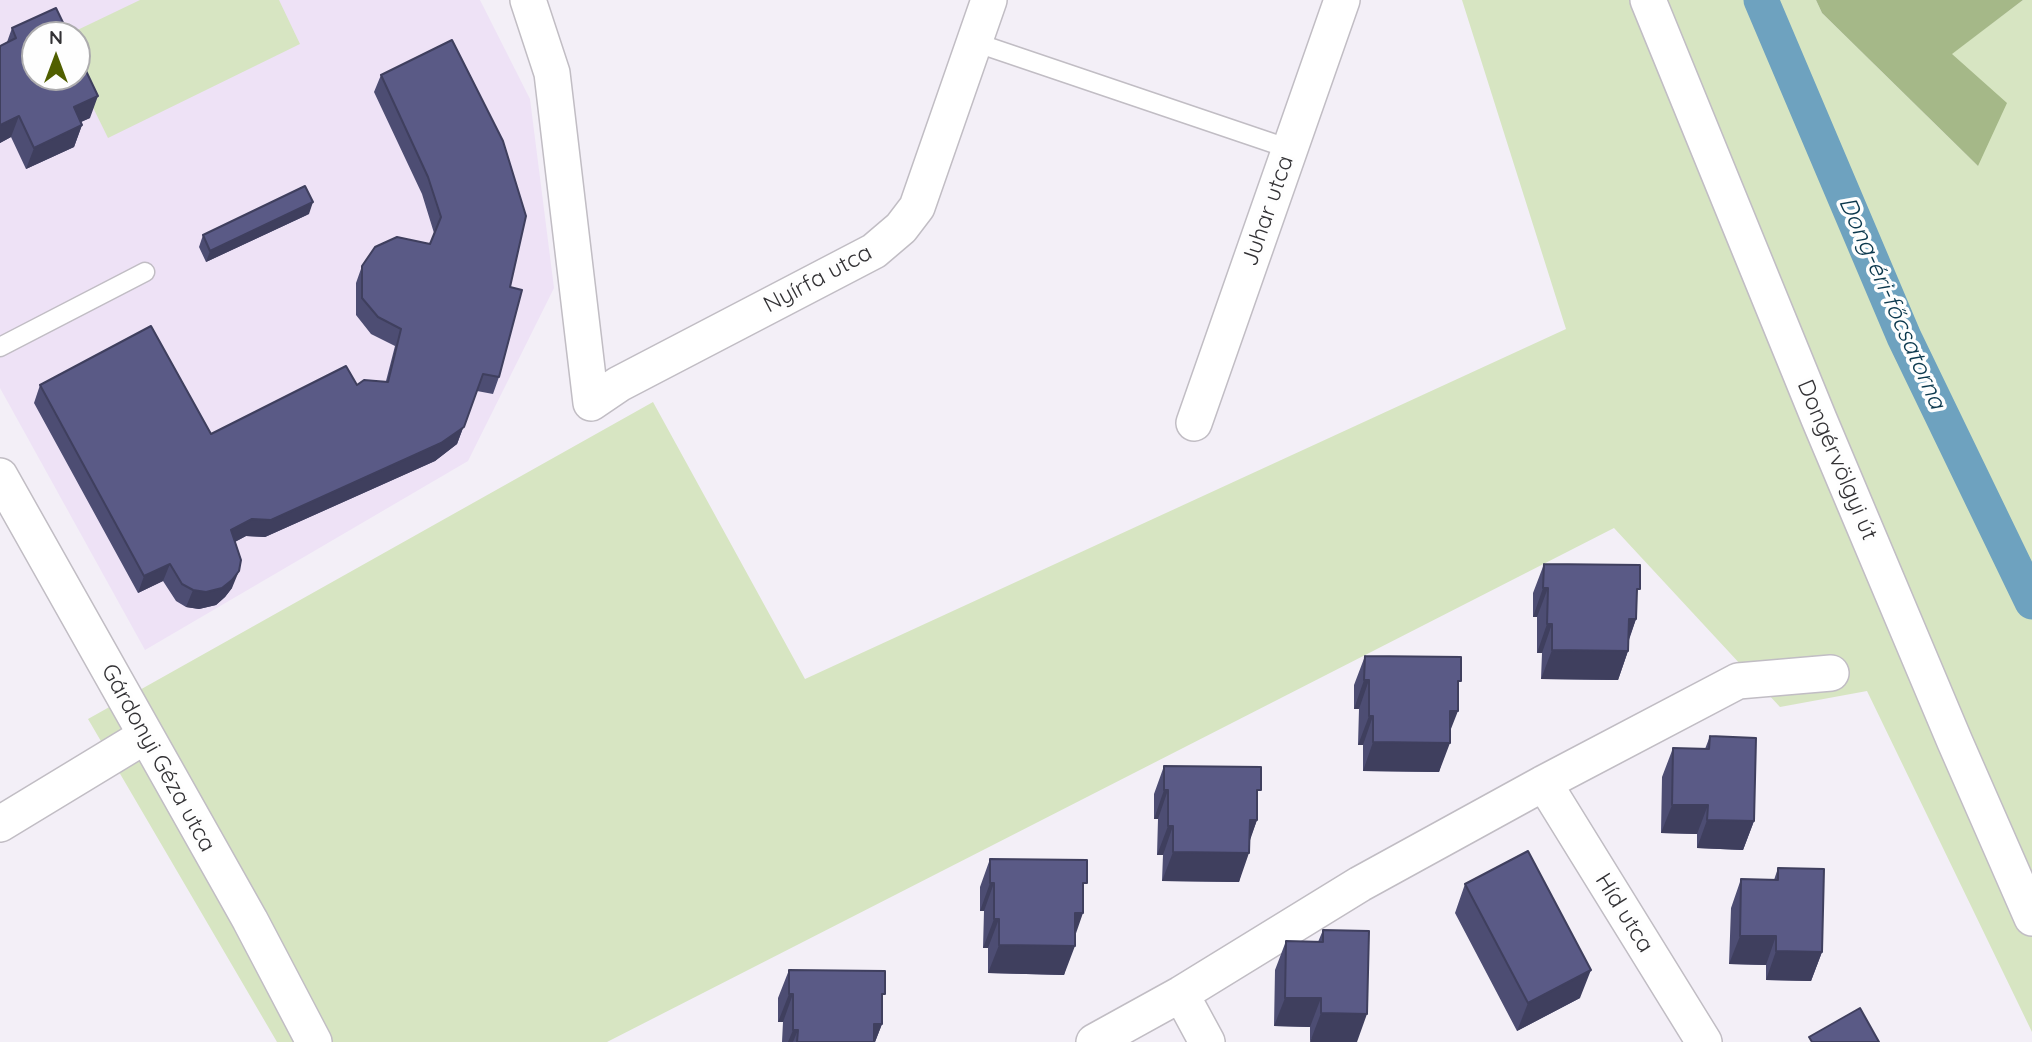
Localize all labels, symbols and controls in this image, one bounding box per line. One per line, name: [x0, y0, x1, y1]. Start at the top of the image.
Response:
north arrow: [21, 21, 91, 91]
text: N: [49, 25, 63, 49]
street label: Juhar utca: [1236, 152, 1300, 270]
water label: Dong-éri-főcsatorna: [1832, 192, 1952, 414]
street label: Nyírfa utca: [759, 239, 877, 319]
street label: Dongérvölgyi út: [1791, 376, 1883, 544]
street label: Gárdonyi Géza utca: [95, 659, 221, 857]
street label: Híd utca: [1589, 868, 1659, 958]

